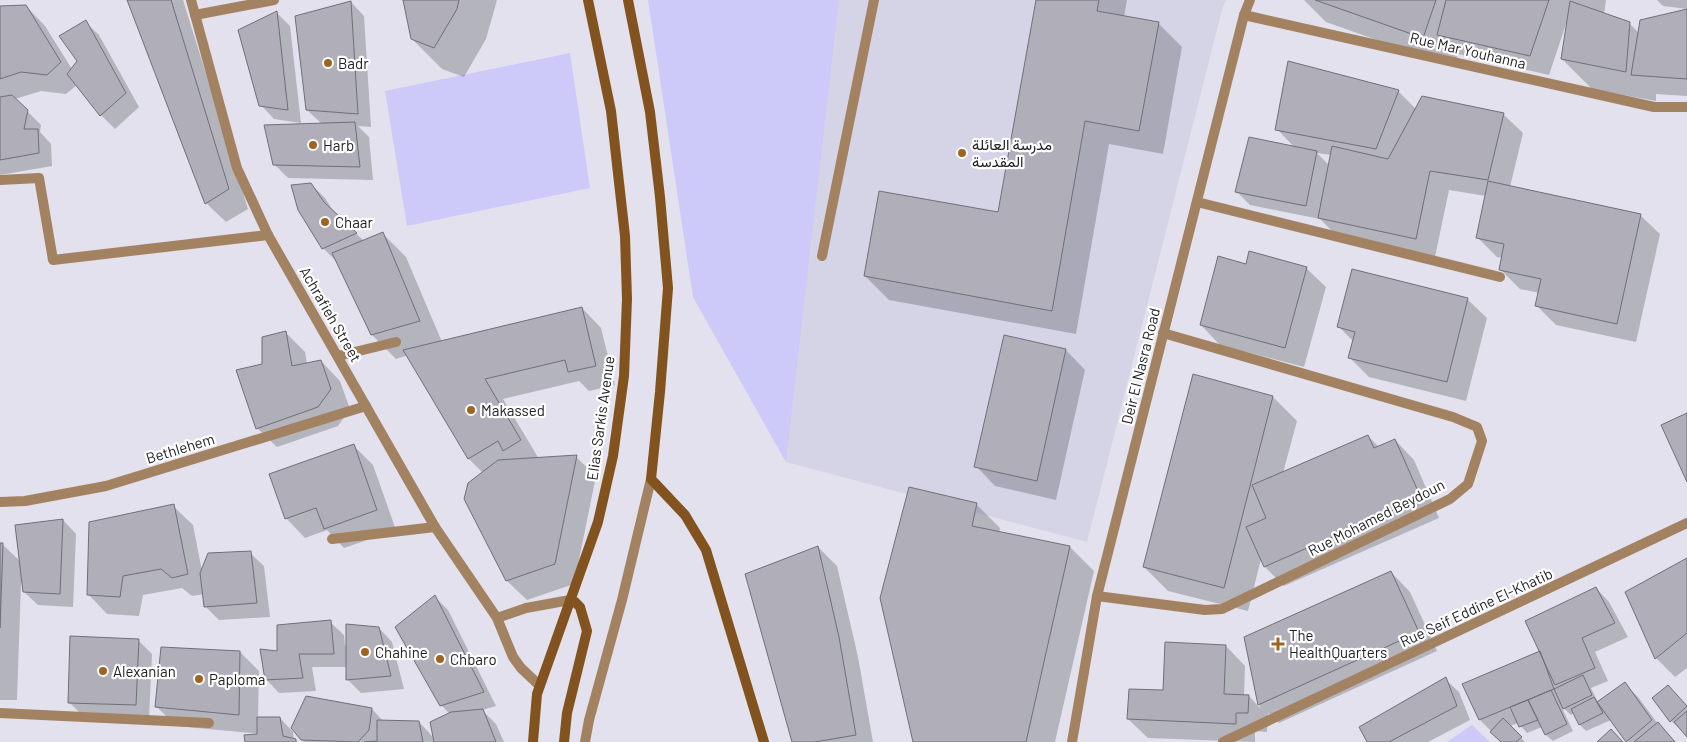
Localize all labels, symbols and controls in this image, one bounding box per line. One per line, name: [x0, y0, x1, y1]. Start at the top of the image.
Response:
street label: Rue Mar Youhanna: [1408, 28, 1528, 72]
place label: Badr: [338, 54, 369, 72]
marker: Badr: [322, 57, 334, 69]
place label: مدرسة العائلة المقدسة: [972, 135, 1052, 170]
place label: Harb: [323, 136, 354, 154]
marker: Harb: [307, 139, 319, 151]
marker: مدرسة العائلة المقدسة: [956, 147, 968, 159]
place label: Chaar: [335, 213, 374, 231]
marker: Chaar: [319, 216, 331, 228]
street label: Achrafieh Street: [296, 263, 366, 365]
street label: Deir El Nasra Road: [1117, 306, 1163, 426]
street label: Elias Sarkis Avenue: [582, 355, 618, 481]
place label: Makassed: [481, 401, 545, 419]
marker: Makassed: [465, 404, 477, 416]
street label: Bethlehem: [144, 429, 216, 467]
street label: Rue Mohamed Beydoun: [1305, 475, 1447, 559]
street label: Rue Seif Eddine El-Khatib: [1397, 564, 1555, 650]
place label: The HealthQuarters: [1289, 626, 1387, 661]
marker: The HealthQuarters: [1271, 637, 1285, 651]
place label: Chahine: [375, 643, 428, 661]
marker: Chahine: [359, 646, 371, 658]
place label: Chbaro: [450, 650, 497, 668]
marker: Chbaro: [434, 653, 446, 665]
place label: Alexanian: [113, 662, 176, 680]
marker: Alexanian: [97, 665, 109, 677]
place label: Paploma: [209, 670, 265, 688]
marker: Paploma: [193, 673, 205, 685]

